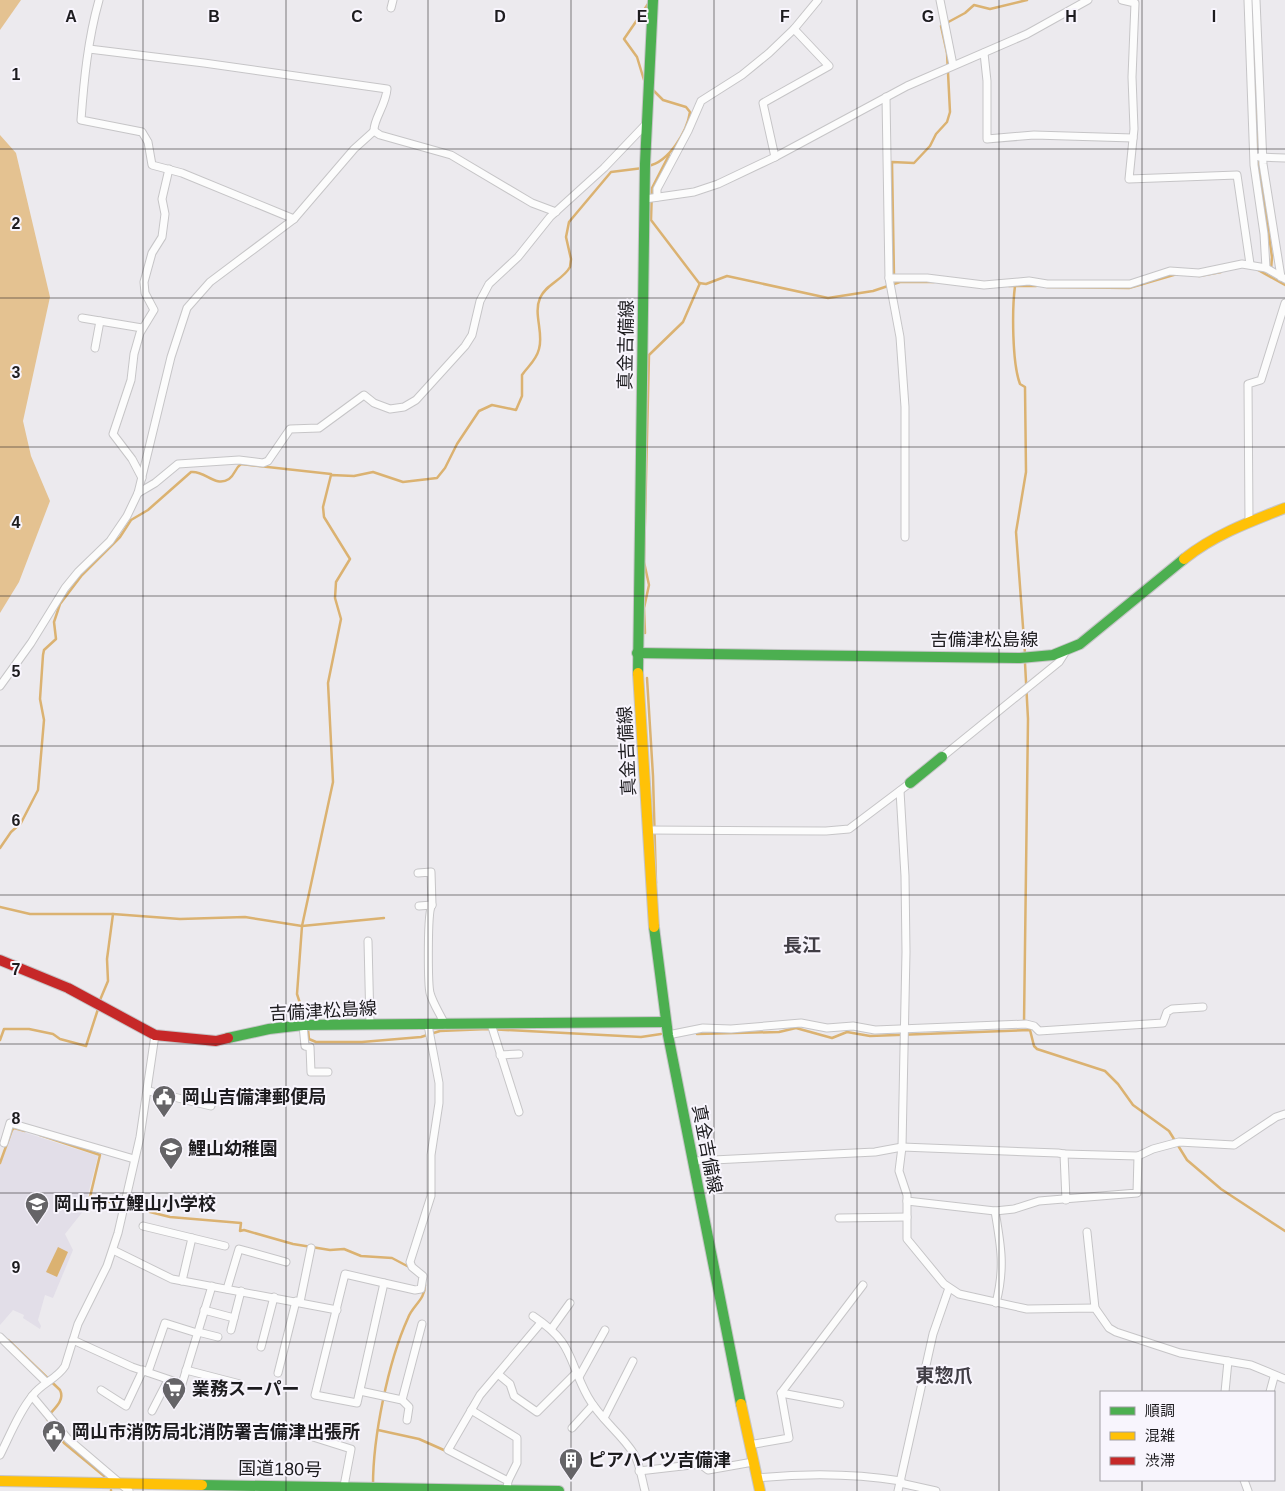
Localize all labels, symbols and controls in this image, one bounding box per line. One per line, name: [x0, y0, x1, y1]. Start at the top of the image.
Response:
text: A: [65, 8, 77, 25]
text: B: [208, 8, 220, 25]
text: C: [351, 8, 363, 25]
text: D: [494, 8, 506, 25]
text: E: [637, 8, 648, 25]
text: F: [780, 8, 790, 25]
text: G: [922, 8, 934, 25]
text: H: [1065, 8, 1077, 25]
text: I: [1212, 8, 1216, 25]
text: 1: [12, 66, 21, 83]
text: 2: [12, 215, 21, 232]
street label: 真金吉備線: [615, 300, 637, 390]
text: 3: [12, 364, 21, 381]
text: 4: [12, 514, 21, 531]
street label: 吉備津松島線: [930, 630, 1038, 650]
text: 5: [12, 663, 21, 680]
street label: 真金吉備線: [615, 706, 639, 796]
text: 6: [12, 812, 21, 829]
district label: 長江: [783, 935, 821, 956]
text: 7: [12, 961, 21, 978]
street label: 吉備津松島線: [269, 998, 377, 1024]
public building icon: 岡山吉備津郵便局: [151, 1084, 177, 1118]
place label: 岡山吉備津郵便局: [182, 1087, 326, 1107]
street label: 真金吉備線: [689, 1103, 725, 1195]
text: 8: [12, 1110, 21, 1127]
school or university icon: 鯉山幼稚園: [158, 1136, 184, 1170]
place label: 鯉山幼稚園: [188, 1139, 278, 1159]
school or university icon: 岡山市立鯉山小学校: [24, 1191, 50, 1225]
place label: 岡山市立鯉山小学校: [54, 1194, 216, 1214]
text: 9: [12, 1259, 21, 1276]
district label: 東惣爪: [915, 1365, 973, 1386]
supermarket icon: 業務スーパー: [161, 1376, 187, 1410]
place label: 業務スーパー: [192, 1379, 300, 1399]
legend: [1100, 1391, 1275, 1481]
text: 順調: [1145, 1402, 1175, 1419]
public building icon: 岡山市消防局北消防署吉備津出張所: [41, 1419, 67, 1453]
place label: 岡山市消防局北消防署吉備津出張所: [72, 1422, 360, 1442]
text: 混雑: [1145, 1427, 1175, 1444]
building icon: ピアハイツ吉備津: [558, 1447, 584, 1481]
place label: ピアハイツ吉備津: [588, 1450, 731, 1470]
text: 渋滞: [1145, 1452, 1175, 1469]
street label: 国道180号: [238, 1458, 322, 1480]

